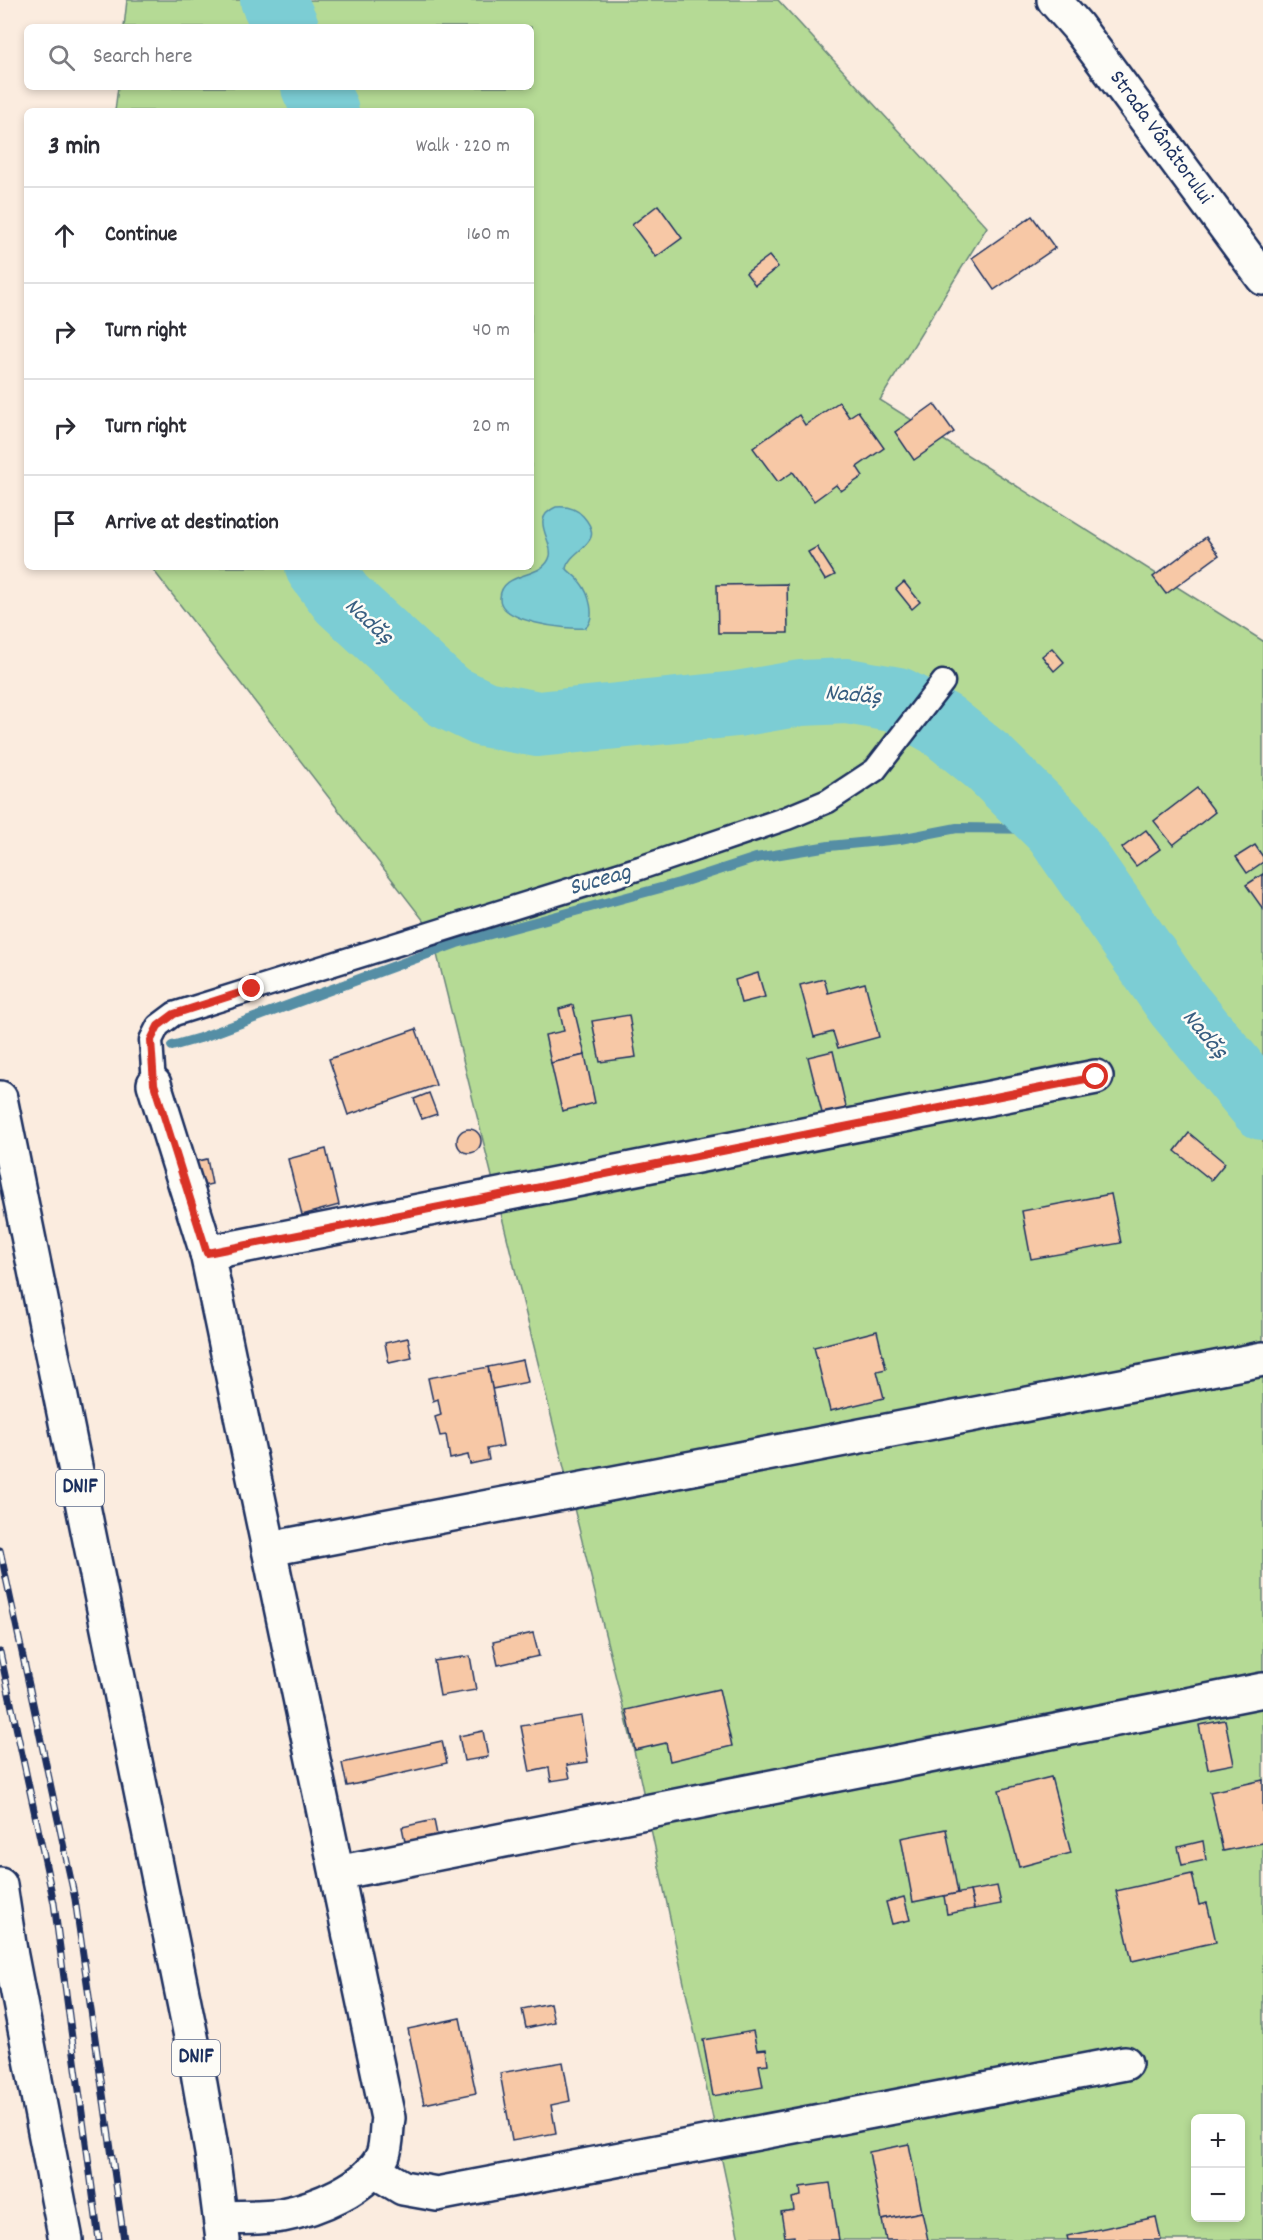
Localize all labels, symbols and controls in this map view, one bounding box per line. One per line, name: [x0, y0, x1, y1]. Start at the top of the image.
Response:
search box: [24, 24, 534, 90]
icon: search: [45, 41, 78, 74]
text: Search here: [93, 42, 192, 73]
street label: Strada Vânătorului: [1101, 65, 1219, 211]
text: 3 min: [48, 129, 100, 166]
text: Walk · 220 m: [416, 133, 510, 161]
icon: ahead: [48, 219, 81, 252]
text: Continue: [105, 220, 177, 251]
text: 160 m: [467, 221, 510, 249]
icon: right: [48, 315, 81, 348]
text: Turn right: [105, 316, 187, 347]
text: 40 m: [472, 317, 510, 345]
icon: right: [48, 411, 81, 444]
text: Turn right: [105, 412, 187, 443]
text: 20 m: [472, 413, 510, 441]
icon: arrive: [48, 507, 81, 540]
text: Arrive at destination: [105, 508, 279, 539]
water label: Nadăș: [336, 590, 401, 654]
water label: Nadăș: [823, 677, 883, 715]
water label: Suceag: [565, 856, 636, 906]
route end: [238, 975, 264, 1001]
water label: Nadăș: [1173, 1002, 1236, 1068]
route start: [1082, 1063, 1108, 1089]
road number: DN1F: [56, 1470, 104, 1506]
road number: DN1F: [172, 2040, 220, 2076]
map controls: [1191, 2114, 1245, 2222]
button: +: [1191, 2114, 1245, 2168]
button: −: [1191, 2168, 1245, 2222]

